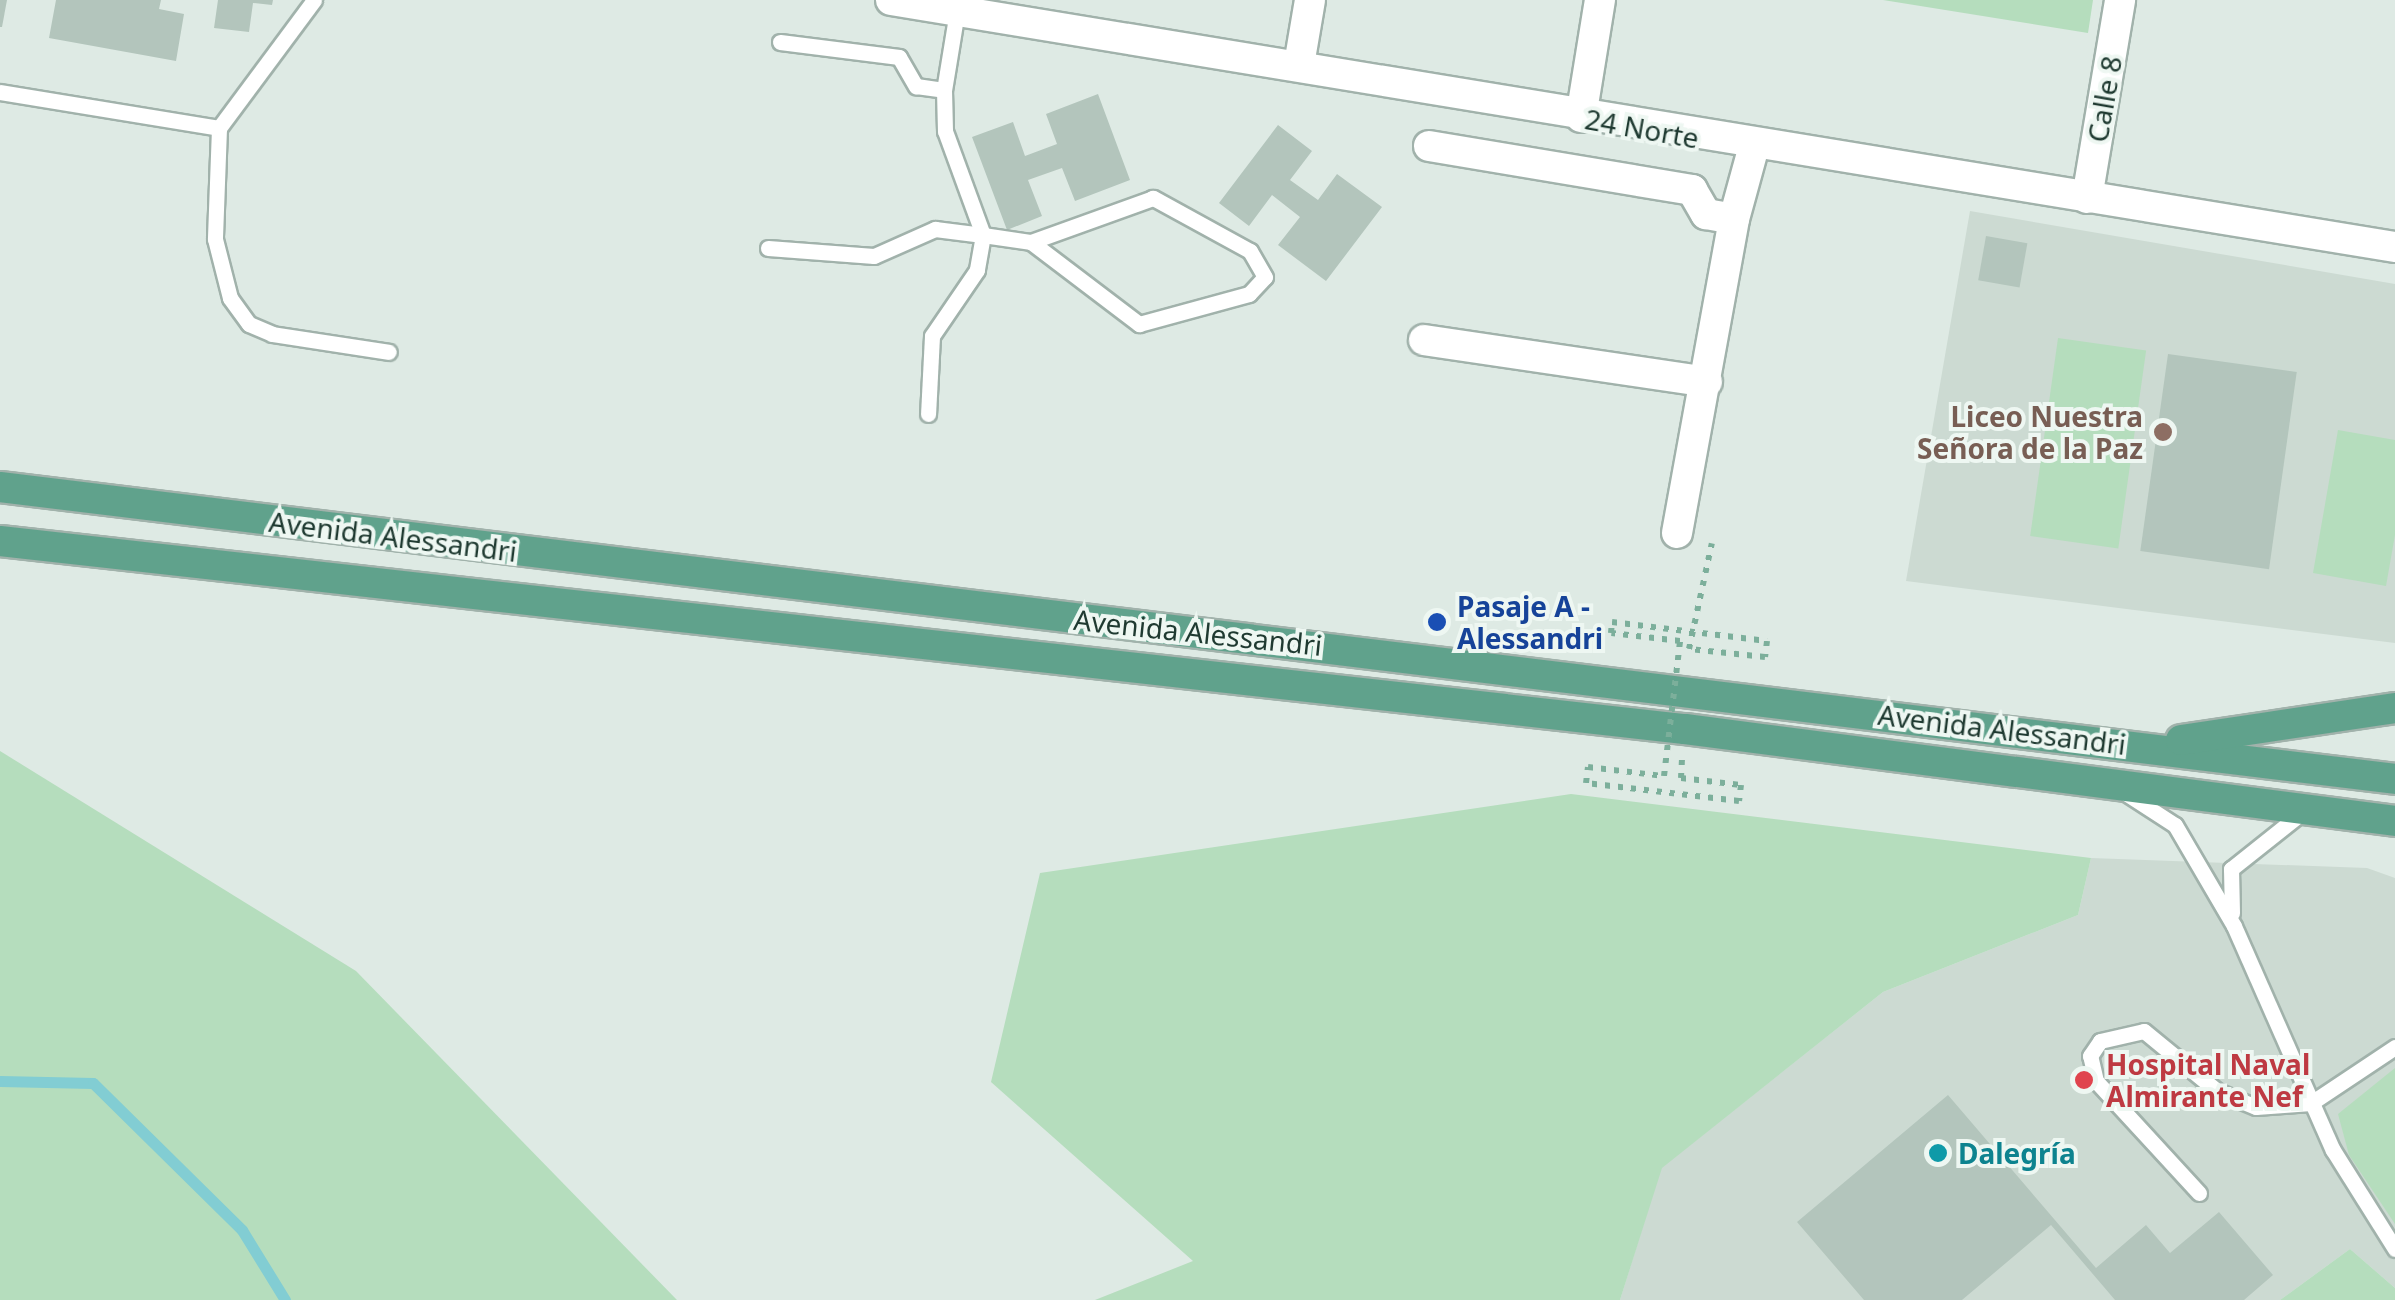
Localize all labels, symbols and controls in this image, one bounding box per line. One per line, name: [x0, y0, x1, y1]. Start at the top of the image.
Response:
street label: Calle 8: [2080, 53, 2128, 145]
street label: 24 Norte: [1582, 101, 1702, 155]
place label: Liceo Nuestra Señora de la Paz: [1917, 399, 2143, 465]
marker: Liceo Nuestra Señora de la Paz: [2152, 421, 2174, 443]
street label: Avenida Alessandri: [267, 504, 519, 568]
place label: Pasaje A - Alessandri: [1457, 589, 1603, 655]
street label: Avenida Alessandri: [1072, 602, 1324, 662]
marker: Pasaje A - Alessandri: [1426, 611, 1448, 633]
street label: Avenida Alessandri: [1876, 697, 2128, 761]
place label: Hospital Naval Almirante Nef: [2106, 1047, 2310, 1113]
marker: Hospital Naval Almirante Nef: [2071, 1067, 2097, 1093]
place label: Dalegría: [1958, 1136, 2076, 1170]
marker: Dalegría: [1927, 1142, 1949, 1164]

